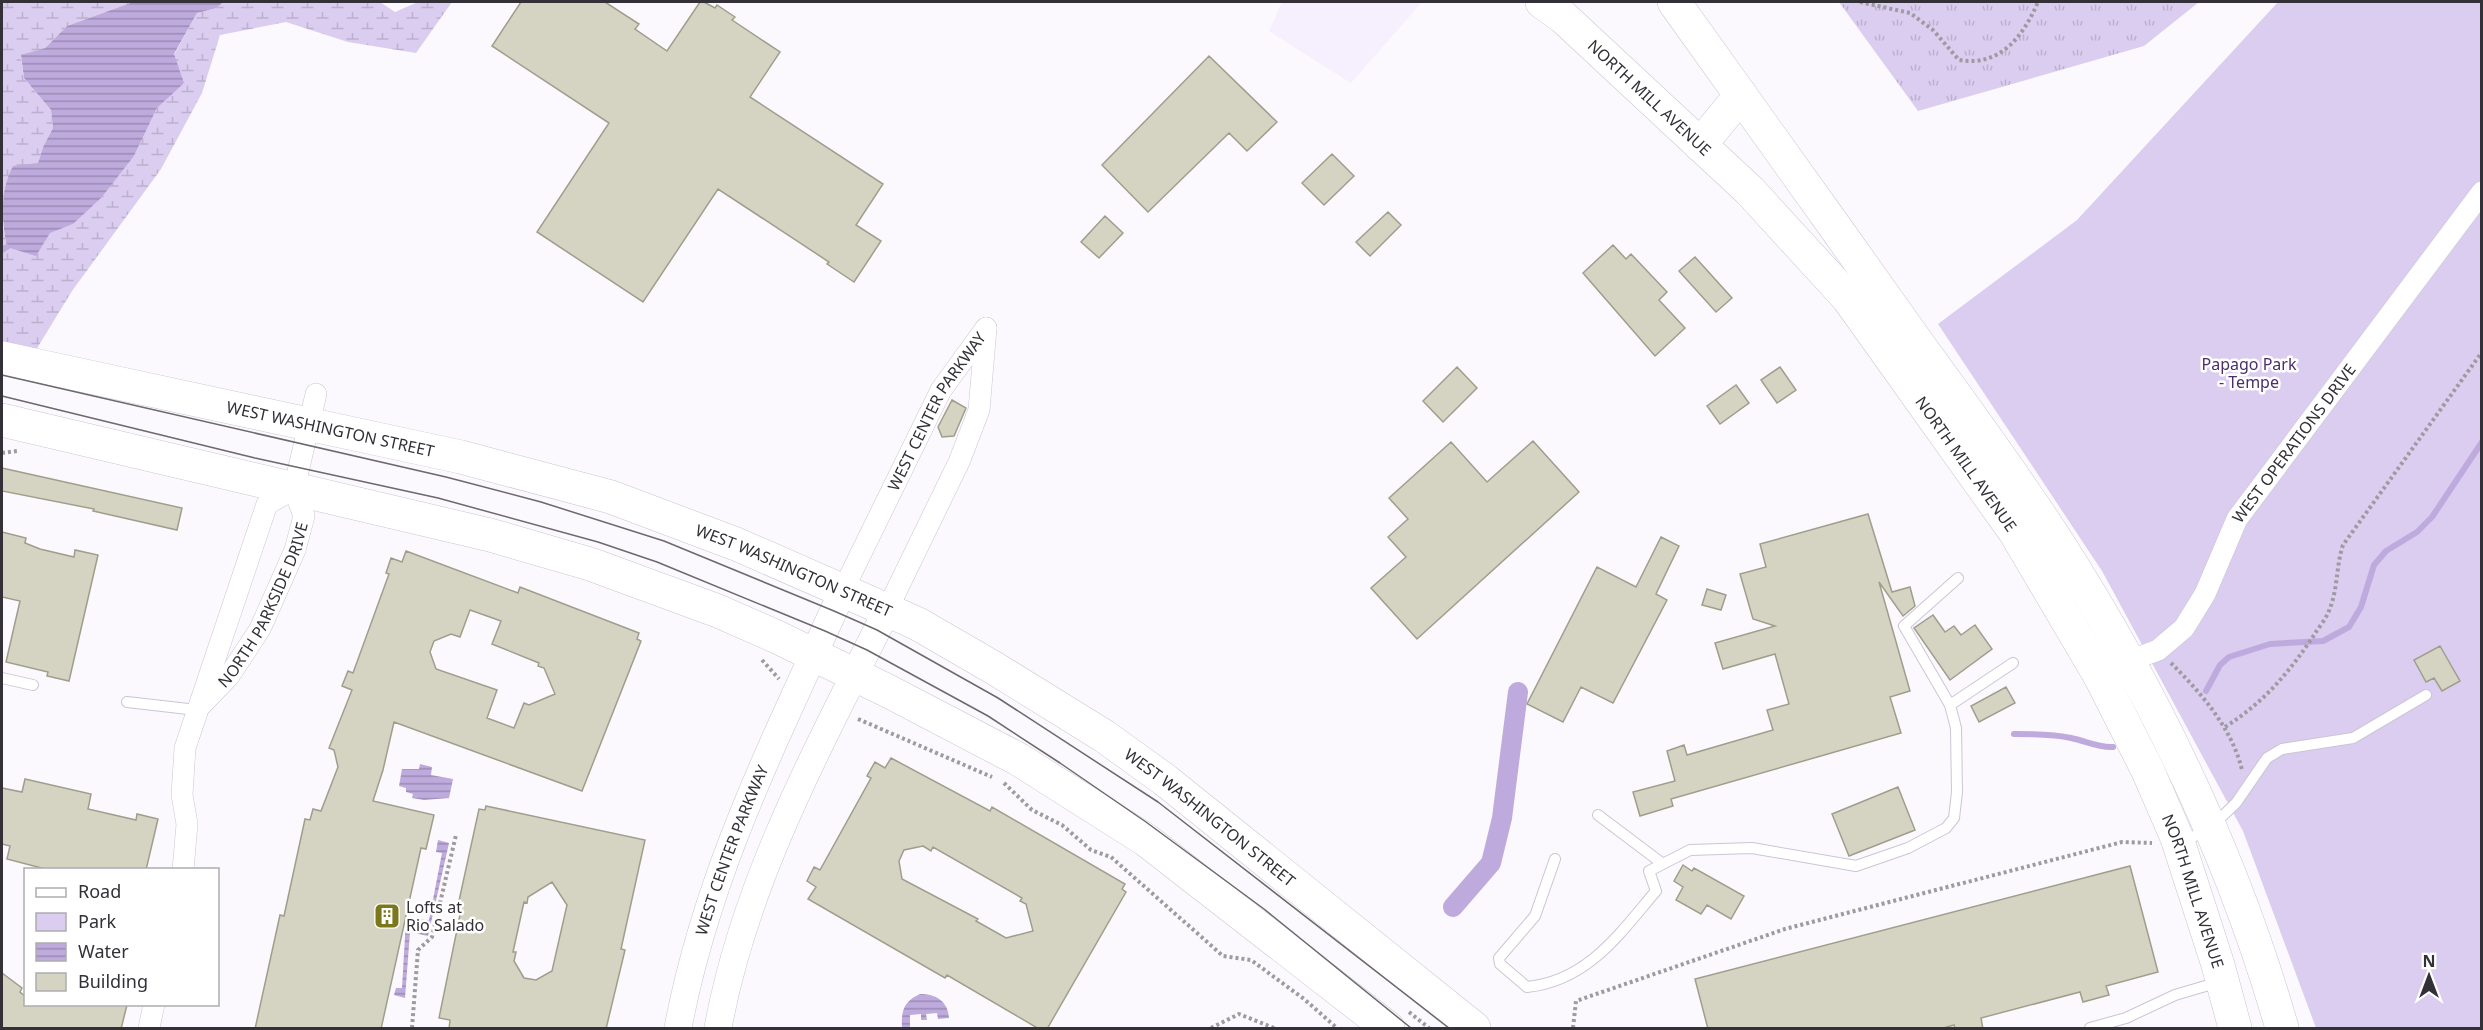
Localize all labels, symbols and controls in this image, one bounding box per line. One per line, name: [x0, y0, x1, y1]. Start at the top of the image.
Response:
street label: NORTH MILL AVENUE: [1583, 35, 1716, 161]
street label: WEST CENTER PARKWAY: [882, 327, 991, 494]
park label: Papago Park - Tempe: [2202, 353, 2297, 393]
street label: WEST OPERATIONS DRIVE: [2227, 359, 2361, 527]
street label: NORTH MILL AVENUE: [1910, 392, 2022, 536]
street label: WEST WASHINGTON STREET: [225, 396, 436, 462]
street label: WEST WASHINGTON STREET: [693, 519, 896, 622]
street label: NORTH PARKSIDE DRIVE: [213, 520, 313, 692]
street label: WEST WASHINGTON STREET: [1120, 743, 1300, 892]
street label: WEST CENTER PARKWAY: [690, 761, 774, 938]
street label: NORTH MILL AVENUE: [2157, 811, 2229, 971]
legend: [24, 868, 219, 1006]
text: Road: [78, 879, 121, 903]
place label: Lofts at Rio Salado: [406, 896, 484, 936]
building icon: Lofts at Rio Salado: [372, 901, 402, 931]
text: Park: [78, 909, 116, 933]
text: Water: [78, 939, 129, 963]
north arrow: [2399, 946, 2459, 1006]
text: N: [2422, 950, 2436, 972]
text: Building: [78, 969, 148, 993]

